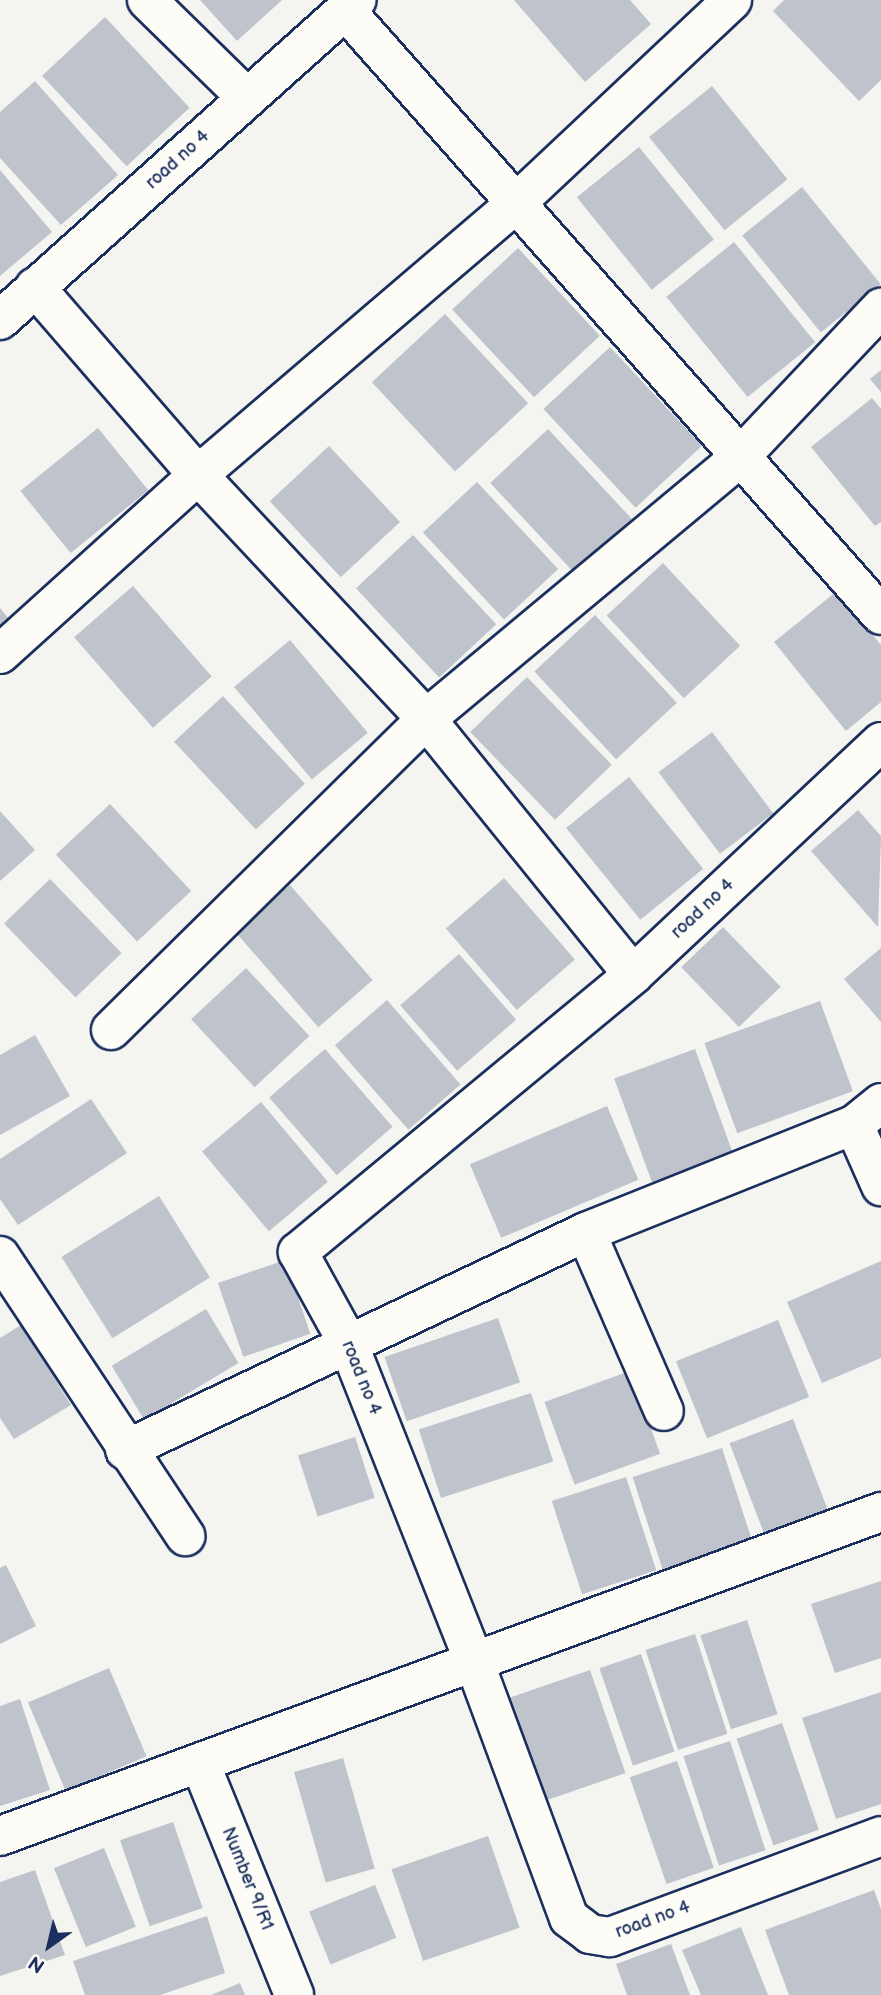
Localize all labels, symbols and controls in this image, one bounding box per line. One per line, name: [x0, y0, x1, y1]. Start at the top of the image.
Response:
street label: road no 4: [142, 126, 214, 194]
street label: road no 4: [667, 875, 739, 943]
street label: road no 4: [336, 1338, 386, 1418]
street label: Number 9/R1: [217, 1824, 277, 1934]
street label: road no 4: [613, 1897, 693, 1943]
north arrow: [14, 1911, 84, 1981]
text: N: [25, 1950, 49, 1977]

